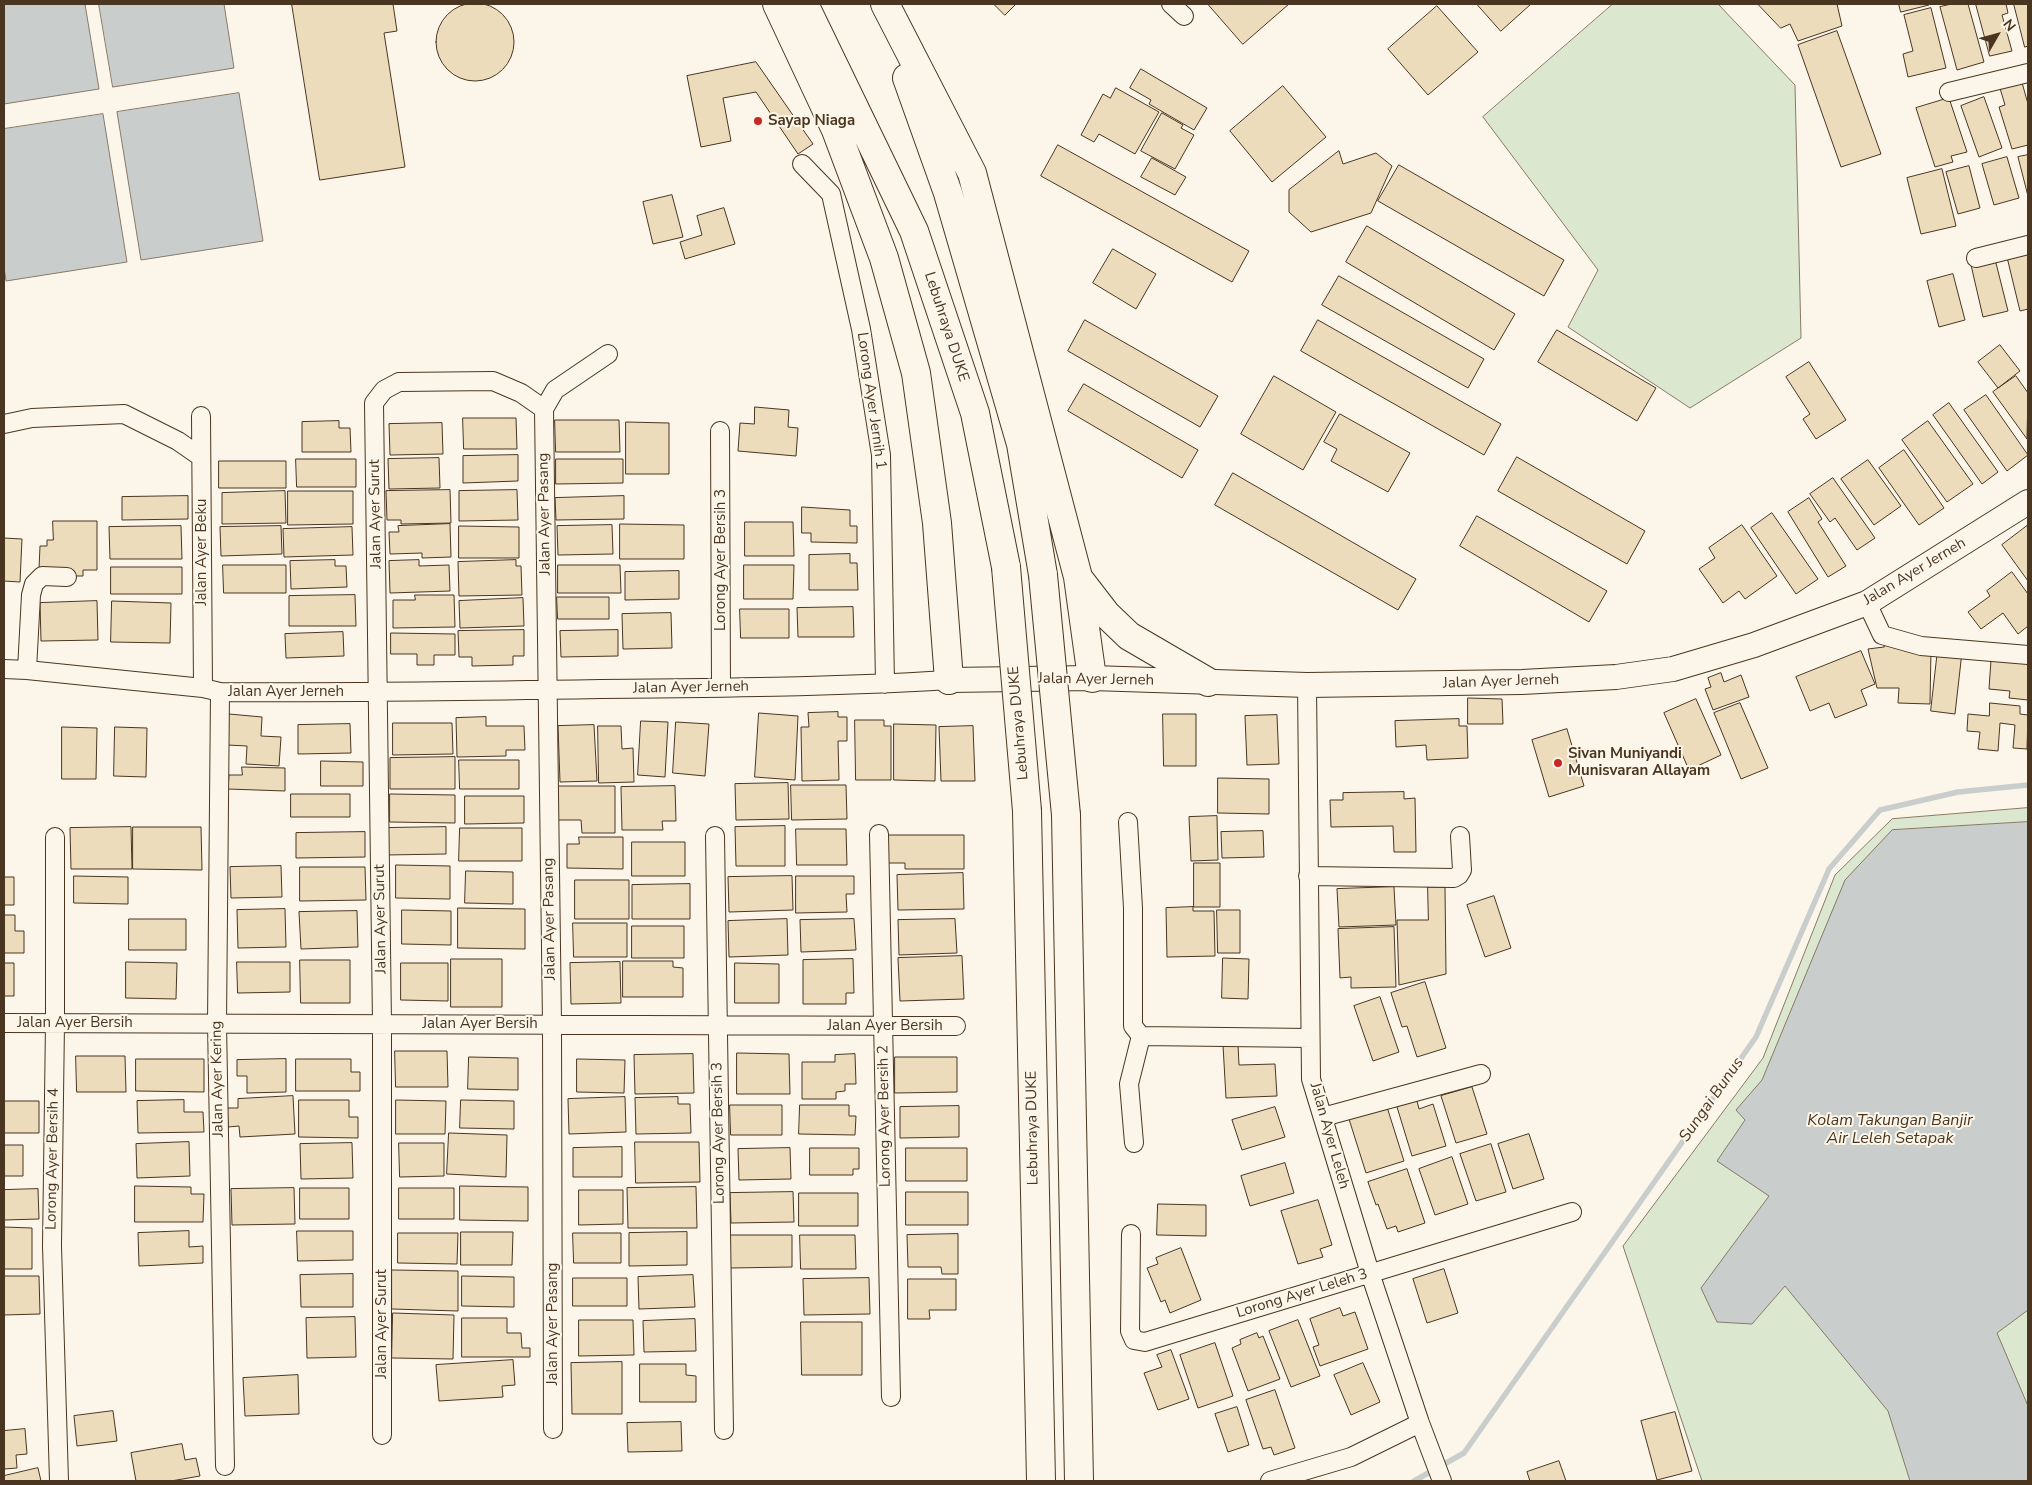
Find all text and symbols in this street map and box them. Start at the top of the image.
north arrow [1972,10,2022,60]
text: N [1998,15,2020,35]
place label: Sayap Niaga [768,112,855,130]
marker: Sayap Niaga [752,115,764,127]
street label: Lebuhraya DUKE [920,270,972,384]
street label: Lorong Ayer Jernih 1 [852,331,890,471]
street label: Jalan Ayer Pasang [535,453,555,575]
street label: Jalan Ayer Surut [366,459,386,569]
street label: Lorong Ayer Bersih 3 [712,489,730,631]
street label: Jalan Ayer Beku [193,499,211,605]
street label: Jalan Ayer Jerneh [1861,534,1969,610]
street label: Lebuhraya DUKE [1005,665,1033,781]
street label: Jalan Ayer Jerneh [1038,670,1154,690]
street label: Jalan Ayer Jerneh [1443,671,1559,693]
street label: Jalan Ayer Jerneh [633,678,749,698]
street label: Jalan Ayer Jerneh [228,683,344,701]
place label: Sivan Muniyandi Munisvaran Allayam [1568,745,1710,780]
marker: Sivan Muniyandi Munisvaran Allayam [1552,757,1564,769]
street label: Jalan Ayer Pasang [540,858,560,980]
street label: Jalan Ayer Surut [371,864,391,974]
street label: Jalan Ayer Bersih [17,1014,133,1032]
street label: Jalan Ayer Bersih [422,1015,538,1033]
street label: Jalan Ayer Bersih [827,1017,943,1035]
street label: Jalan Ayer Kering [208,1021,228,1137]
street label: Lorong Ayer Bersih 2 [875,1045,895,1187]
water label: Sungai Bunus [1676,1054,1748,1146]
street label: Lorong Ayer Bersih 3 [709,1062,729,1204]
street label: Lebuhraya DUKE [1023,1071,1043,1185]
street label: Jalan Ayer Leleh [1305,1081,1353,1191]
street label: Lorong Ayer Bersih 4 [43,1088,63,1230]
water label: Kolam Takungan Banjir Air Leleh Setapak [1807,1111,1973,1149]
street label: Jalan Ayer Pasang [544,1263,562,1385]
street label: Lorong Ayer Leleh 3 [1234,1265,1370,1323]
street label: Jalan Ayer Surut [373,1269,391,1379]

